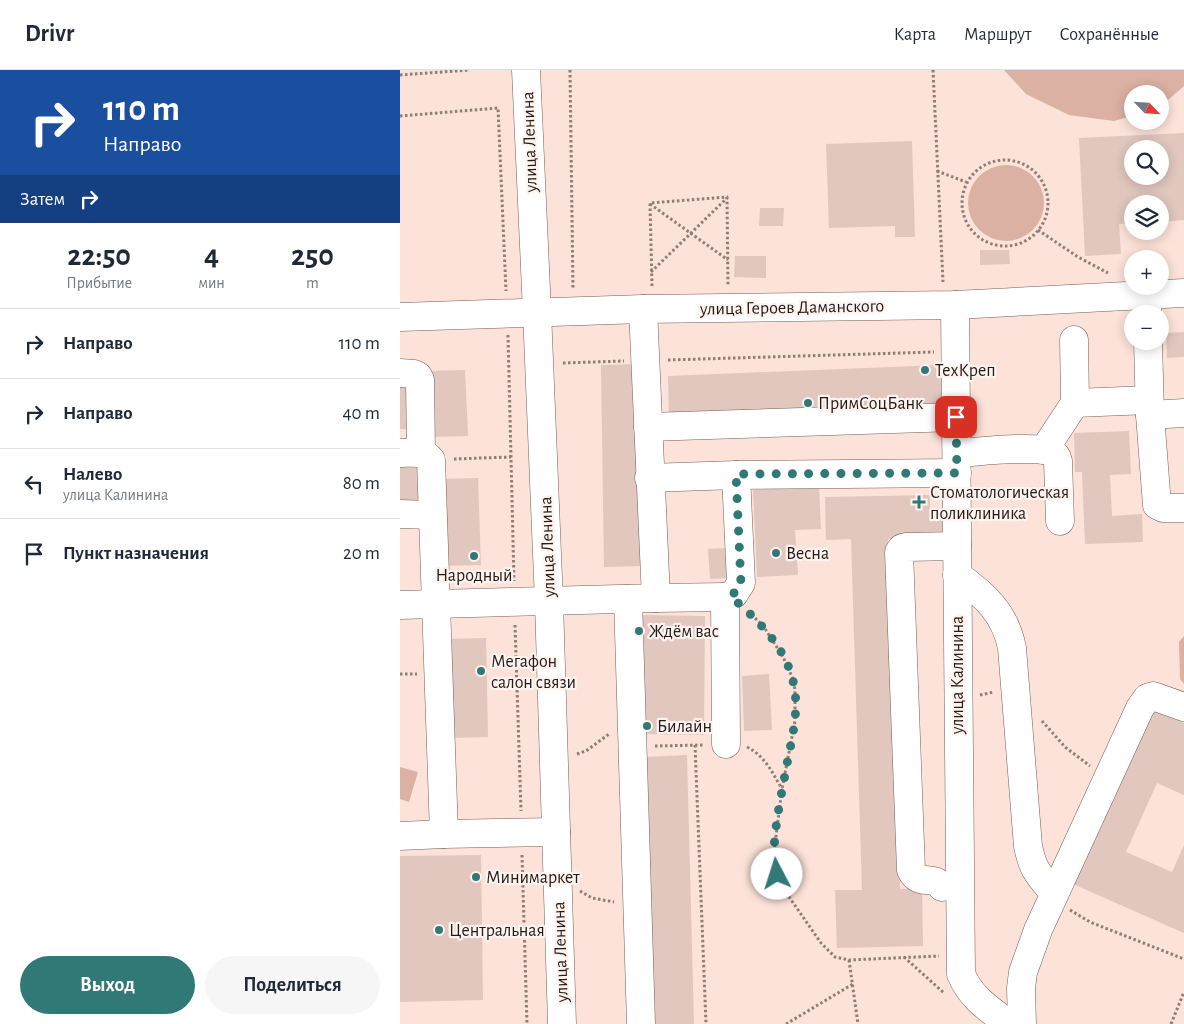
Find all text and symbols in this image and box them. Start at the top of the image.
text: Drivr [25,22,74,46]
text: Карта [894,26,936,44]
text: Маршрут [964,26,1032,44]
text: Сохранённые [1060,26,1159,44]
north arrow [1124,85,1169,130]
map controls [1124,85,1169,350]
icon: right [20,90,85,155]
street label: улица Ленина [519,91,541,194]
text: 110 m [103,92,180,127]
text: Направо [103,133,181,155]
button: search [1124,140,1169,185]
icon: right [75,185,103,213]
text: Затем [20,190,65,209]
button: layers [1124,195,1169,240]
text: 22:50 [67,241,131,271]
text: 4 [204,241,219,271]
text: 250 [291,241,334,271]
button: + [1124,250,1169,295]
text: Прибытие [66,275,132,291]
text: мин [198,275,225,291]
text: m [306,275,319,291]
street label: улица Героев Даманского [699,297,884,319]
button: − [1124,305,1169,350]
icon: right [20,330,48,358]
text: Направо [63,334,133,353]
text: 110 m [339,334,380,353]
place label: ТехКреп [935,362,996,380]
marker: ТехКреп [919,364,931,376]
place label: ПримСоцБанк [818,395,924,413]
pin [935,396,977,438]
marker: ПримСоцБанк [802,397,814,409]
icon: right [20,400,48,428]
icon: arrive [942,403,970,431]
text: Направо [63,404,133,423]
text: 40 m [342,404,380,423]
text: Налево [63,465,122,484]
icon: left [20,470,48,498]
text: 80 m [343,474,380,493]
place label: Стоматологическая поликлиника [930,484,1069,523]
text: улица Калинина [63,487,168,503]
marker: Стоматологическая поликлиника [912,495,926,509]
street label: улица Ленина [537,496,559,599]
icon: arrive [20,540,48,568]
text: Пункт назначения [63,544,209,563]
text: 20 m [343,544,380,563]
place label: Весна [786,545,829,563]
marker: Весна [770,547,782,559]
marker: Народный [468,550,480,562]
place label: Народный [435,567,513,585]
street label: улица Калинина [949,616,967,735]
place label: Ждём вас [649,623,719,641]
marker: Ждём вас [633,625,645,637]
place label: Мегафон салон связи [491,653,576,692]
marker: Мегафон салон связи [475,665,487,677]
place label: Билайн [657,718,712,736]
marker: Билайн [641,720,653,732]
position arrow [750,847,802,899]
place label: Минимаркет [486,869,580,887]
marker: Минимаркет [470,871,482,883]
street label: улица Ленина [550,901,572,1004]
place label: Центральная [449,922,545,940]
marker: Центральная [433,924,445,936]
button: Выход [20,956,195,1014]
button: Поделиться [205,956,380,1014]

